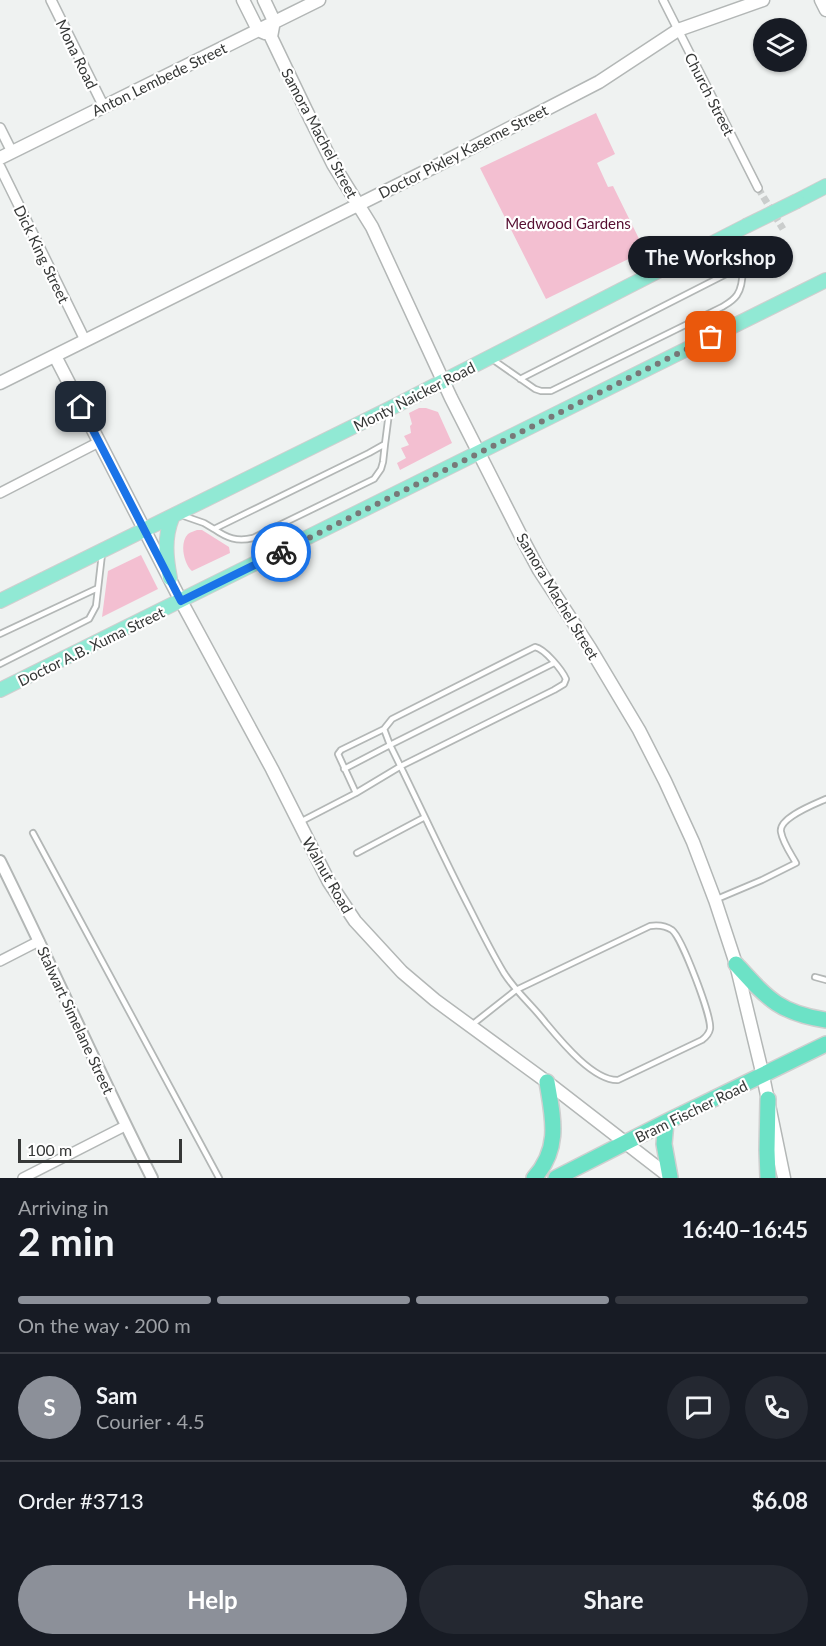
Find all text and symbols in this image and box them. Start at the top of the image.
street label: Mona Road [52,16,102,92]
map controls [753,18,807,72]
button: layers [753,18,807,72]
street label: Anton Lembede Street [89,38,230,119]
street label: Church Street [681,49,739,139]
street label: Samora Machel Street [278,65,362,202]
street label: Doctor Pixley Kaseme Street [375,100,551,202]
street label: Dick King Street [11,202,74,306]
park label: Medwood Gardens [505,214,631,232]
callout: The Workshop [628,235,794,277]
text: The Workshop [645,245,776,269]
pin [685,311,736,362]
icon: bag [694,320,727,353]
street label: Monty Naicker Road [350,358,478,434]
pin [55,381,106,432]
icon: home [64,390,97,423]
courier [251,522,311,582]
street label: Samora Machel Street [513,529,603,663]
icon: bike [265,536,298,569]
street label: Doctor A.B. Xuma Street [15,602,168,689]
street label: Walnut Road [299,834,357,916]
street label: Stalwart Simelane Street [34,943,118,1097]
street label: Bram Fischer Road [632,1076,750,1146]
scale bar [18,1136,182,1164]
text: 100 m [27,1140,72,1159]
text: Arriving in [18,1195,109,1219]
text: 16:40–16:45 [682,1216,808,1243]
text: 2 min [18,1218,115,1264]
text: On the way · 200 m [18,1313,191,1337]
button: chat [667,1376,730,1439]
button: phone [745,1376,808,1439]
text: Sam [96,1382,138,1409]
text: S [43,1394,56,1421]
text: Courier · 4.5 [96,1409,205,1433]
text: Order #3713 [18,1487,144,1514]
text: $6.08 [752,1487,808,1514]
button: Help [18,1565,407,1634]
button: Share [419,1565,808,1634]

